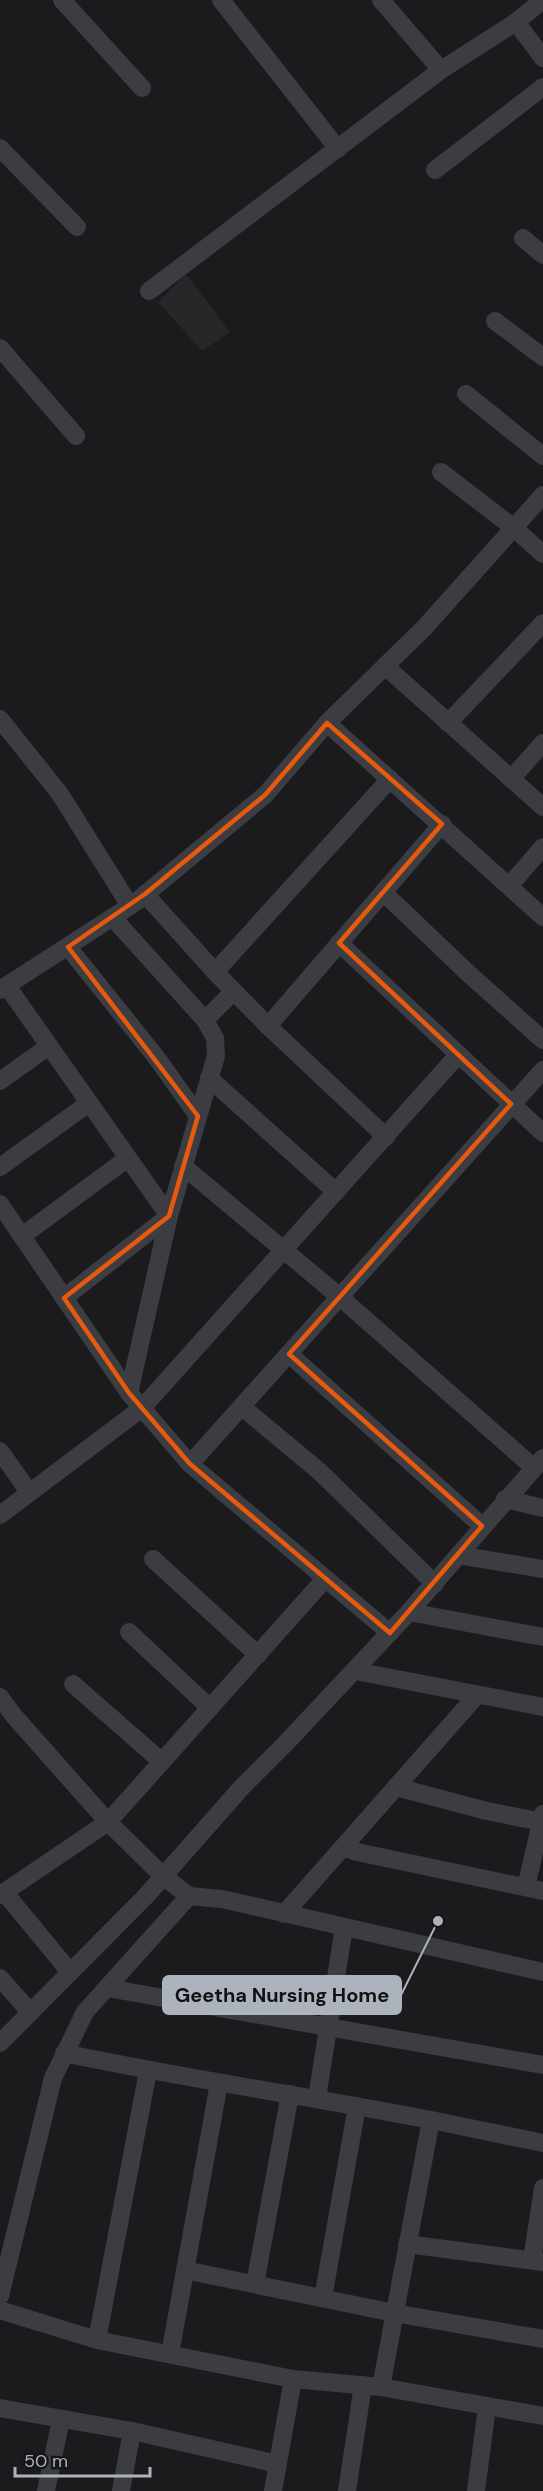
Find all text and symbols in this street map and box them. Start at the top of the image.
callout: Geetha Nursing Home [163,1976,401,2014]
text: Geetha Nursing Home [175,1982,389,2008]
scale bar [15,2440,150,2478]
text: 50 m [24,2449,68,2473]

